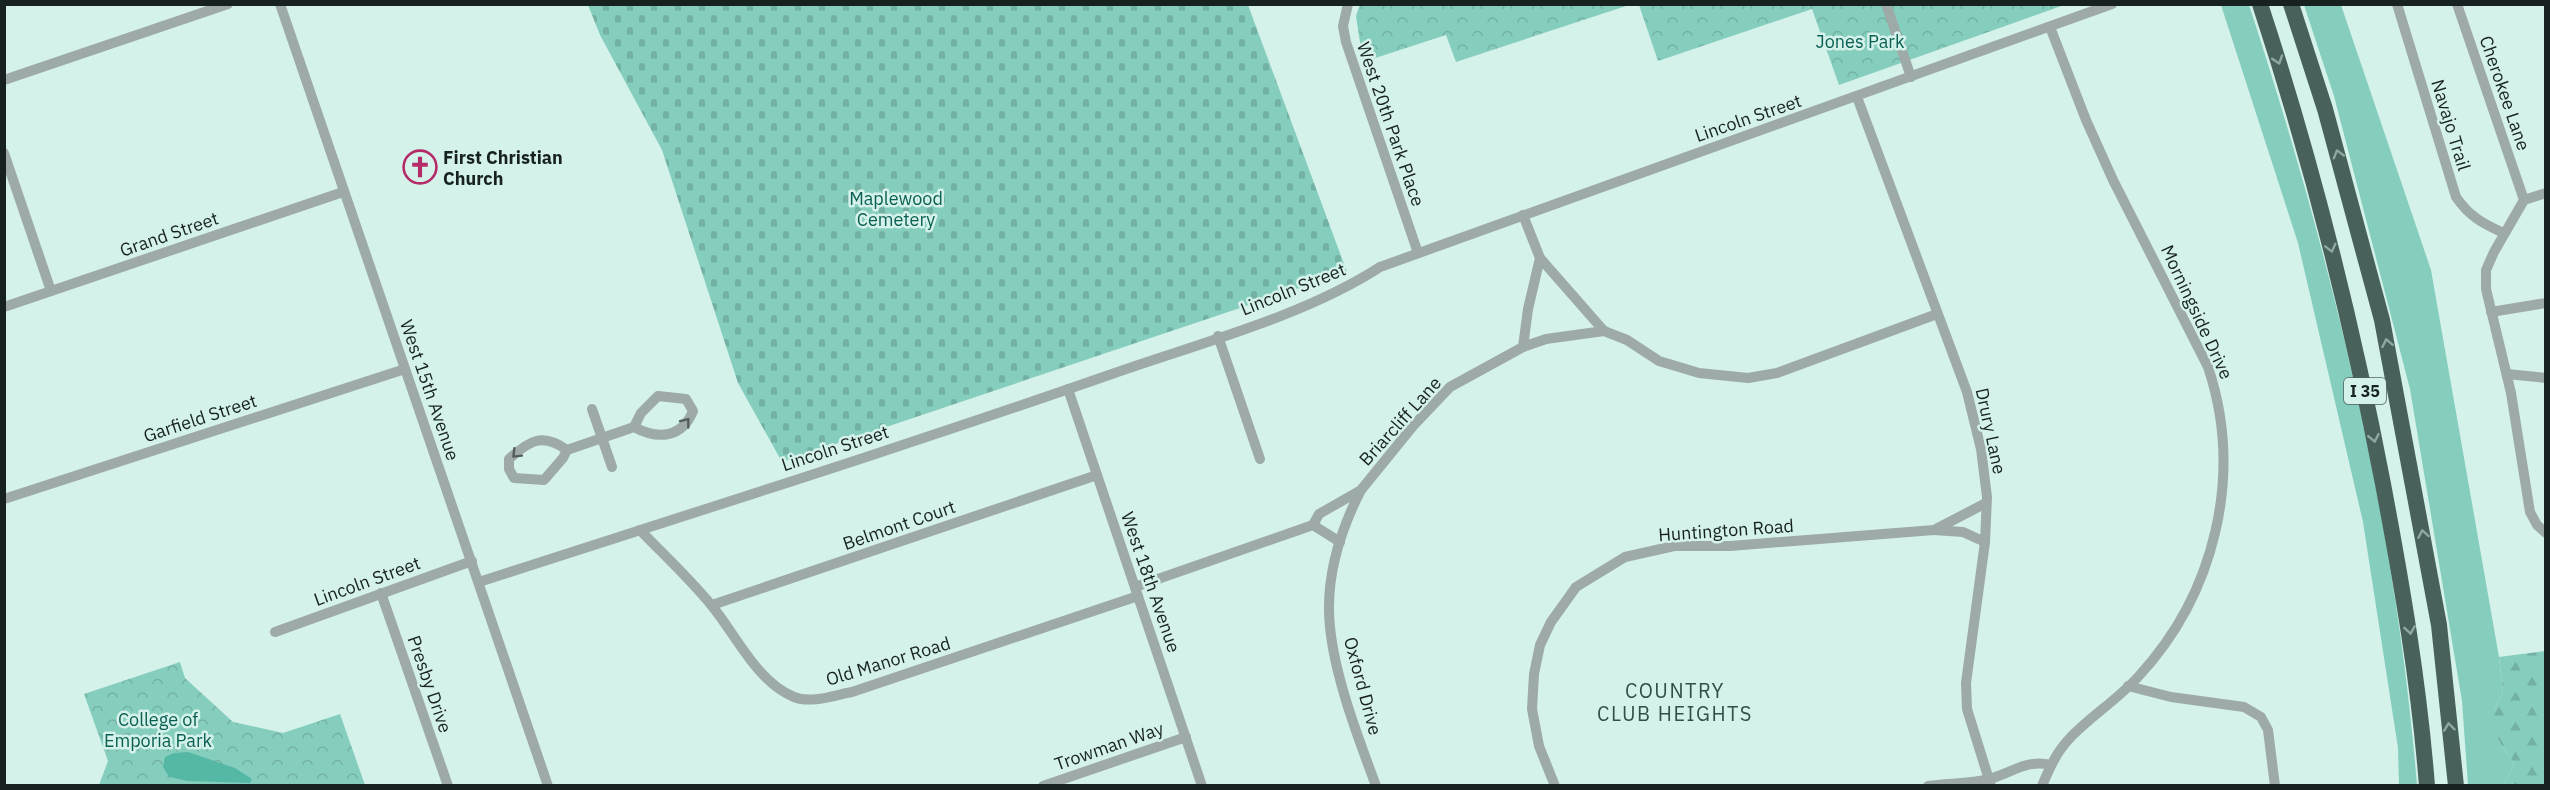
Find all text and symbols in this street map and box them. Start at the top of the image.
park label: Jones Park [1816,30,1905,53]
street label: Cherokee Lane [2475,33,2535,153]
street label: West 20th Park Place [1352,39,1430,209]
one-way arrow [2271,54,2283,65]
street label: Navajo Trail [2426,77,2476,174]
street label: Lincoln Street [1692,89,1804,147]
place label: First Christian Church [443,146,563,190]
church icon: First Christian Church [402,149,438,185]
one-way arrow [2333,149,2345,160]
park label: Maplewood Cemetery [849,187,943,231]
street label: Grand Street [117,206,221,262]
street label: Morningside Drive [2156,241,2238,383]
one-way arrow [2323,243,2336,253]
street label: Lincoln Street [1237,257,1349,321]
street label: West 15th Avenue [395,317,465,464]
one-way arrow [2381,338,2393,347]
street label: Briarcliff Lane [1354,372,1446,470]
road number: I 35 [2344,378,2386,404]
street label: Drury Lane [1971,386,2011,476]
street label: Garfield Street [140,389,260,447]
one-way arrow [679,418,690,429]
street label: Lincoln Street [778,420,892,476]
one-way arrow [2367,433,2380,443]
one-way arrow [512,447,523,457]
street label: Belmont Court [840,495,958,555]
street label: West 18th Avenue [1116,509,1186,656]
street label: Huntington Road [1657,514,1795,546]
one-way arrow [2417,530,2430,540]
street label: Lincoln Street [311,551,423,611]
one-way arrow [2404,625,2416,634]
street label: Old Manor Road [823,631,953,691]
street label: Presby Drive [403,632,457,736]
street label: Oxford Drive [1339,634,1387,738]
district label: COUNTRY CLUB HEIGHTS [1597,677,1753,727]
park label: College of Emporia Park [104,708,213,752]
street label: Trowman Way [1051,717,1167,775]
one-way arrow [2443,723,2456,732]

